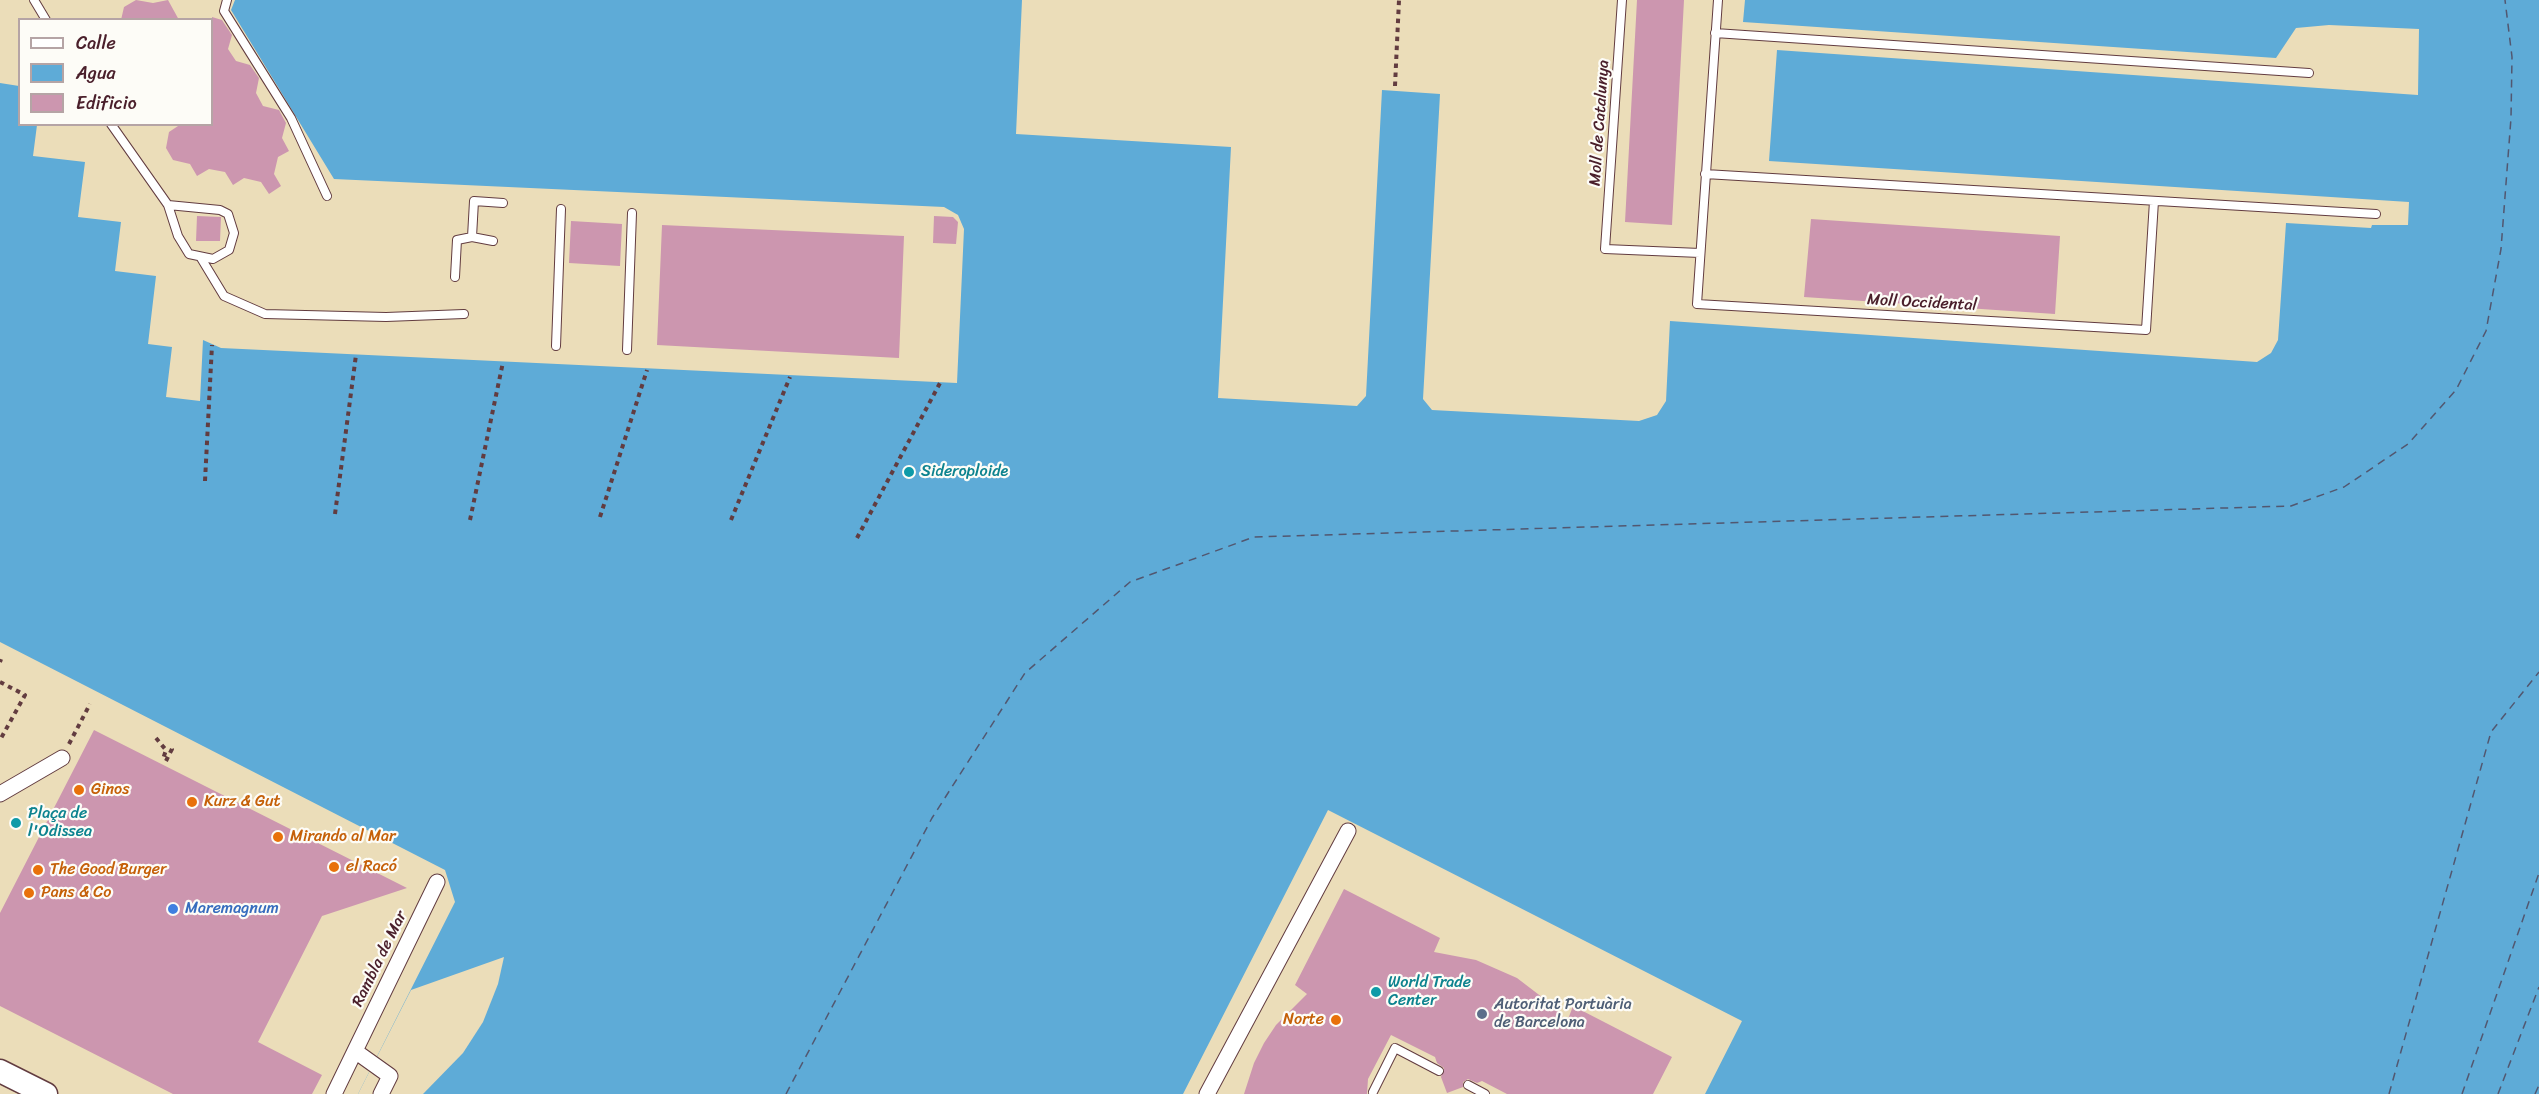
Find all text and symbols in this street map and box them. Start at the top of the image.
legend [18,18,213,126]
text: Calle [76,27,116,59]
text: Agua [76,57,116,89]
street label: Moll de Catalunya [1586,59,1614,187]
text: Edificio [76,87,137,119]
street label: Moll Occidental [1867,291,1977,315]
place label: Sideroploide [921,462,1008,482]
marker: Sideroploide [902,465,916,479]
place label: Ginos [91,780,129,800]
marker: Ginos [72,783,86,797]
place label: Kurz & Gut [204,792,280,812]
marker: Kurz & Gut [185,795,199,809]
place label: Plaça de l'Odissea [28,804,92,842]
marker: Plaça de l'Odissea [9,816,23,830]
place label: Mirando al Mar [290,827,396,847]
marker: Mirando al Mar [271,830,285,844]
place label: el Racó [346,857,397,877]
place label: The Good Burger [50,860,167,880]
marker: el Racó [327,860,341,874]
marker: The Good Burger [31,863,45,877]
place label: Pans & Co [41,883,111,903]
marker: Pans & Co [22,886,36,900]
place label: Maremagnum [185,899,279,919]
marker: Maremagnum [166,902,180,916]
street label: Rambla de Mar [349,908,411,1010]
place label: World Trade Center [1388,973,1471,1011]
marker: World Trade Center [1369,985,1383,999]
place label: Autoritat Portuària de Barcelona [1494,995,1632,1033]
marker: Autoritat Portuària de Barcelona [1475,1007,1489,1021]
place label: Norte [1283,1010,1324,1030]
marker: Norte [1329,1013,1343,1027]

